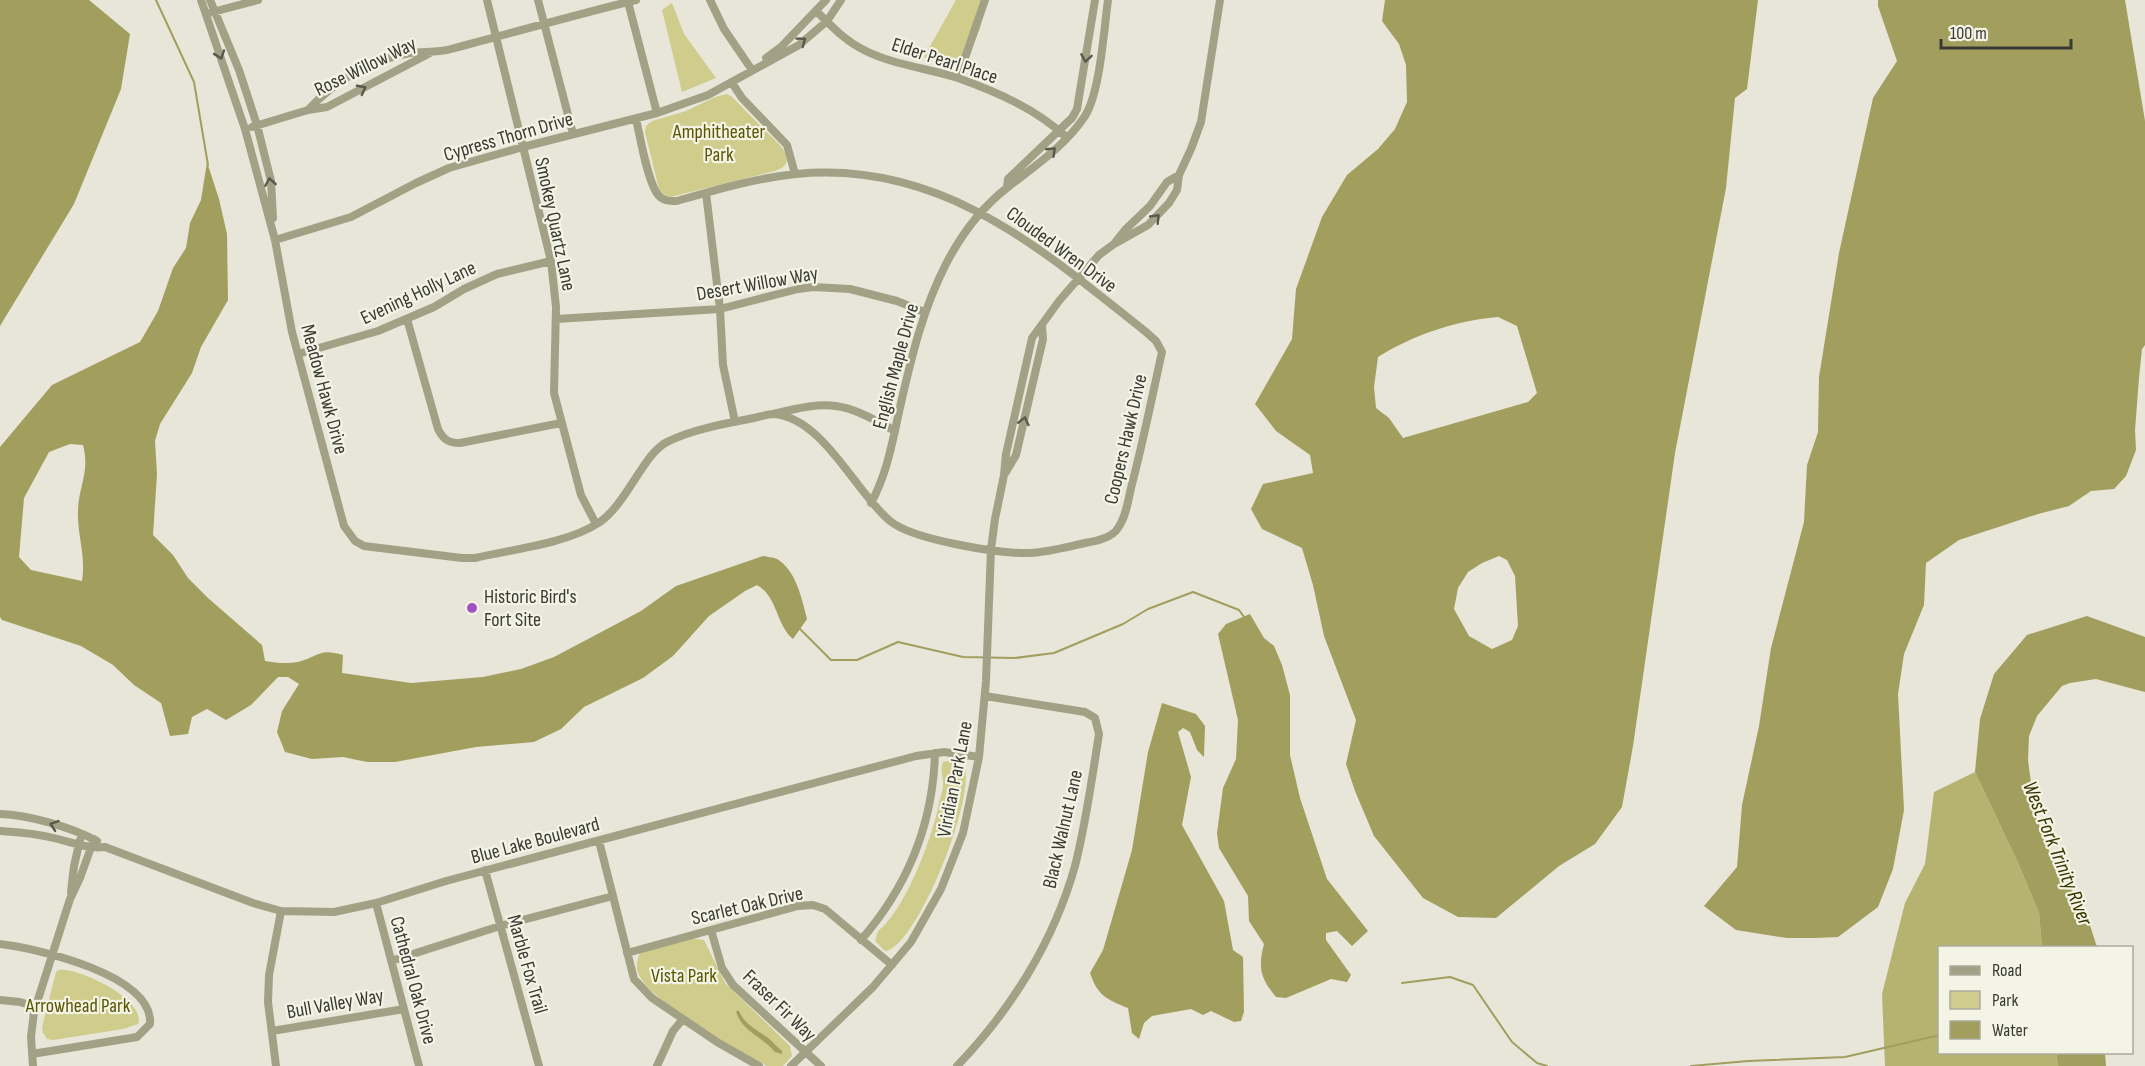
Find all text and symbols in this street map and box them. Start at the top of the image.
scale bar [1941,12,2072,50]
text: 100 m [1950,23,1987,44]
street label: Rose Willow Way [311,32,420,102]
street label: Elder Pearl Place [889,33,1001,89]
one-way arrow [795,38,806,49]
one-way arrow [213,49,226,60]
one-way arrow [1081,53,1093,62]
one-way arrow [355,85,366,96]
street label: Cypress Thorn Drive [441,107,576,167]
park label: Amphitheater Park [672,120,765,167]
one-way arrow [1046,147,1056,158]
street label: Smokey Quartz Lane [529,155,581,293]
one-way arrow [264,177,277,187]
street label: Clouded Wren Drive [1001,202,1121,298]
one-way arrow [1148,214,1159,225]
street label: Evening Holly Lane [357,256,480,330]
street label: Desert Willow Way [695,261,820,306]
street label: English Maple Drive [868,301,924,432]
street label: Meadow Hawk Drive [295,322,353,457]
street label: Coopers Hawk Drive [1099,372,1153,507]
one-way arrow [1017,416,1030,426]
place label: Historic Bird's Fort Site [484,585,577,632]
marker: Historic Bird's Fort Site [465,601,479,615]
street label: Viridian Park Lane [932,719,978,839]
street label: Black Walnut Lane [1038,768,1088,891]
water label: West Fork Trinity River [2017,778,2098,930]
street label: Blue Lake Boulevard [468,812,602,870]
one-way arrow [49,820,60,833]
street label: Scarlet Oak Drive [689,881,805,930]
street label: Marble Fox Trail [501,912,553,1017]
street label: Cathedral Oak Drive [384,914,442,1047]
legend [1938,946,2133,1054]
text: Road [1992,960,2022,981]
park label: Vista Park [651,964,717,988]
street label: Fraser Fir Way [737,965,821,1047]
street label: Bull Valley Way [285,984,386,1024]
text: Park [1992,990,2018,1011]
park label: Arrowhead Park [25,994,131,1018]
text: Water [1992,1020,2028,1041]

